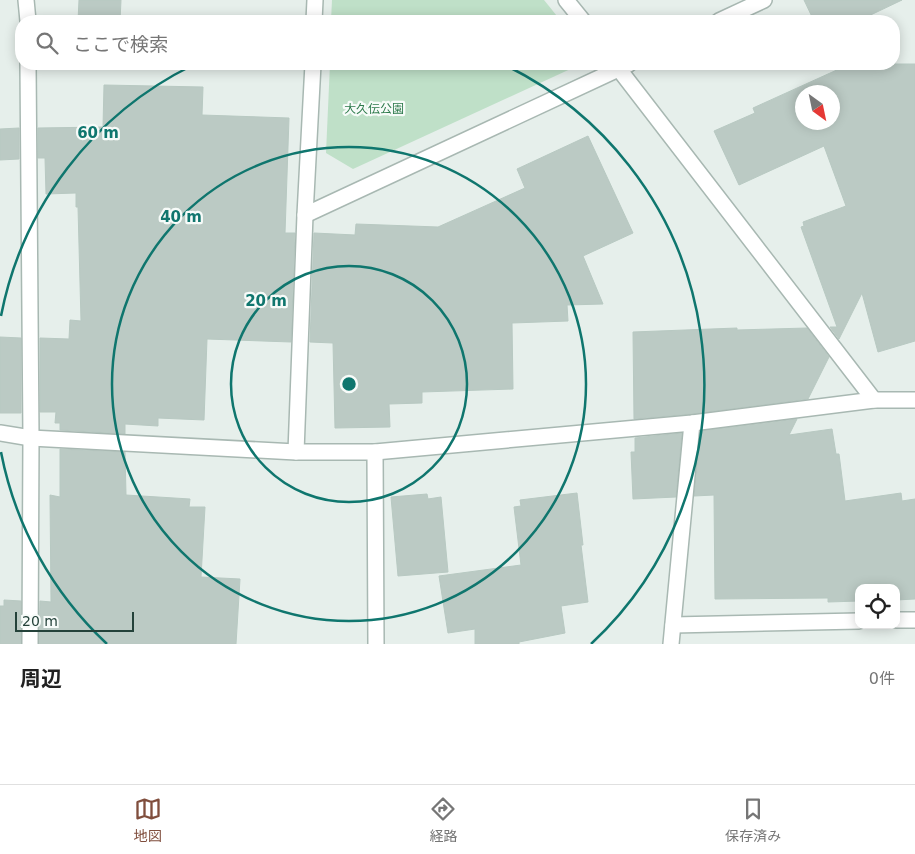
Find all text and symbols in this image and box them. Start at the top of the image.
search box [15,15,900,70]
icon: search [33,29,61,57]
text: ここで検索 [73,33,168,55]
north arrow [795,85,840,130]
park label: 大久伝公園 [344,102,404,116]
text: 60 m [77,124,119,142]
text: 40 m [160,208,202,226]
text: 20 m [245,292,287,310]
centre of rings [340,375,358,393]
map controls [855,584,900,629]
button: locate [855,584,900,629]
scale bar [15,609,134,632]
text: 20 m [22,613,58,629]
text: 周辺 [20,667,62,691]
text: 0件 [869,669,895,688]
tab: 地図 [134,795,162,845]
tab: 経路 [429,795,457,845]
tab: 保存済み [725,795,781,845]

